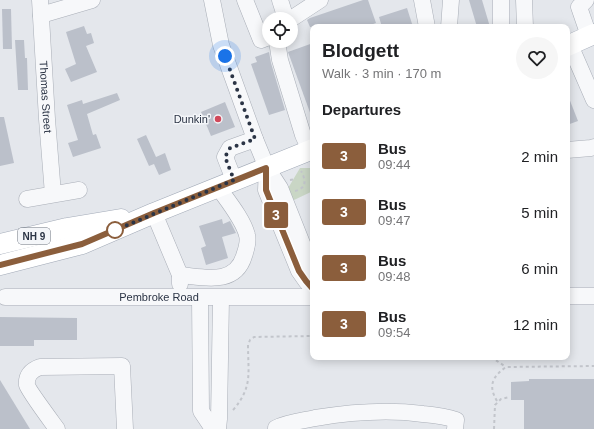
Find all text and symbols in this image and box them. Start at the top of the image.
map controls [262,12,298,48]
button: locate [262,12,298,48]
button: heart [516,37,558,79]
text: Blodgett [322,40,399,61]
your location [215,46,235,66]
street label: Thomas Street [38,60,54,133]
text: Walk · 3 min · 170 m [322,66,441,81]
text: Departures [322,101,401,118]
place label: Dunkin' [174,113,210,125]
marker: Dunkin' [213,114,223,124]
text: Bus [378,140,406,157]
text: 3 [340,148,348,164]
text: 2 min [521,148,558,165]
text: 09:44 [378,157,411,172]
text: Bus [378,196,406,213]
line badge: 3 [263,202,289,228]
text: 3 [340,204,348,220]
text: 5 min [521,204,558,221]
text: 3 [272,207,280,223]
text: 09:47 [378,213,411,228]
unlabelled marker [106,221,124,239]
road number: NH 9 [18,228,50,244]
text: Bus [378,252,406,269]
text: 3 [340,260,348,276]
text: 6 min [521,260,558,277]
text: 09:48 [378,269,411,284]
street label: Pembroke Road [119,291,199,303]
text: Bus [378,308,406,325]
text: 3 [340,316,348,332]
text: 12 min [513,316,558,333]
text: 09:54 [378,325,411,340]

